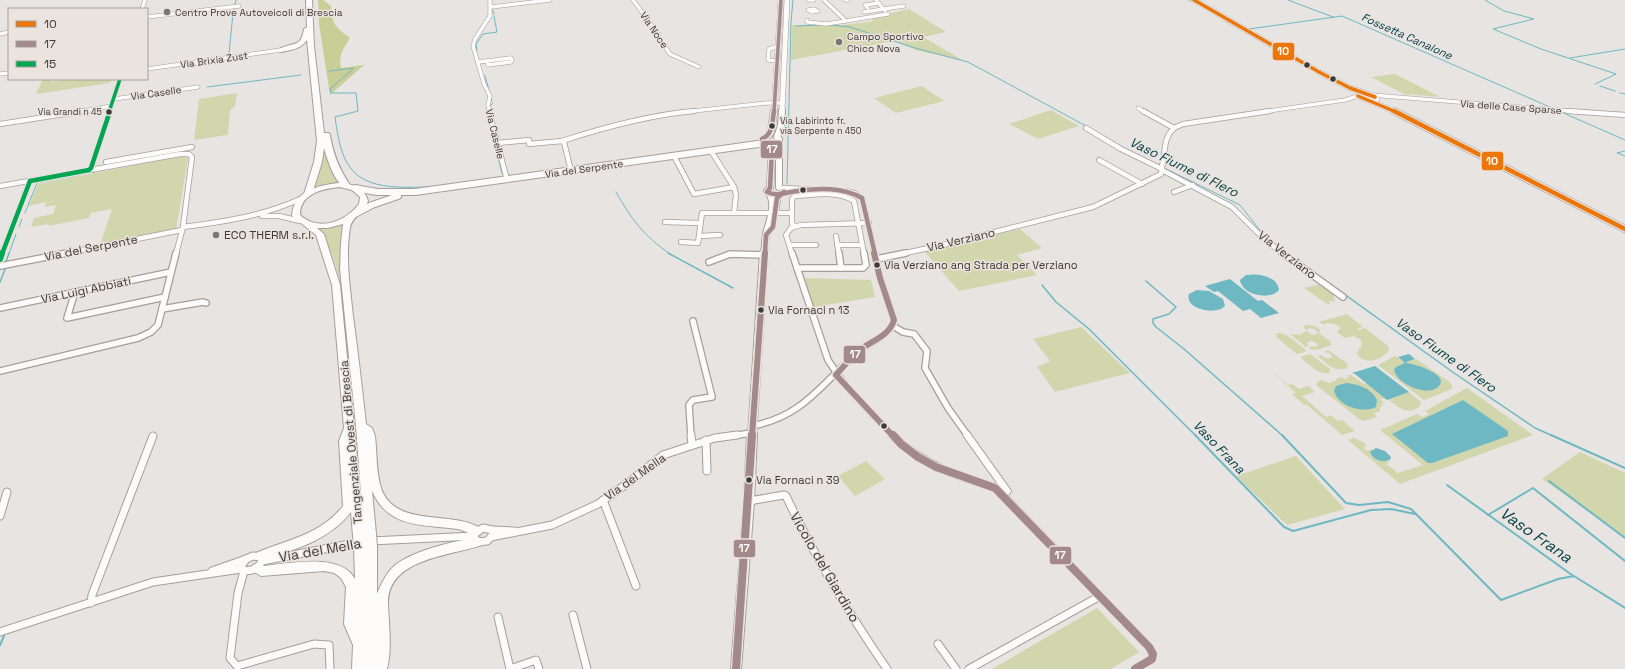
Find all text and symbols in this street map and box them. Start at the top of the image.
place label: Centro Prove Autoveicoli di Brescia [175,6,343,19]
marker: Centro Prove Autoveicoli di Brescia [162,7,172,17]
legend [8,8,148,80]
street label: Via Noce [637,9,671,51]
water label: Fossetta Canalone [1360,10,1455,62]
text: 10 [44,16,57,32]
place label: Campo Sportivo Chico Nova [847,30,924,55]
text: 17 [44,36,56,52]
marker: Campo Sportivo Chico Nova [834,37,844,47]
line badge: 10 [1272,42,1295,61]
text: 10 [1277,44,1289,58]
street label: Via Brixia Zust [179,49,249,71]
text: 15 [44,56,56,72]
unlabelled marker [1302,60,1312,70]
unlabelled marker [1328,74,1338,84]
street label: Via Caselle [130,83,182,103]
street label: Via delle Case Sparse [1460,97,1562,117]
place label: Via Grandi n 45 [38,106,102,118]
marker: Via Grandi n 45 [104,107,114,117]
street label: Via Caselle [483,108,508,160]
place label: Via Labirinto fr. via Serpente n 450 [780,115,862,137]
marker: Via Labirinto fr. via Serpente n 450 [767,121,777,131]
water label: Vaso Fiume di Flero [1127,133,1242,201]
line badge: 17 [760,140,783,159]
text: 17 [766,142,778,156]
line badge: 10 [1481,151,1504,171]
text: 10 [1486,154,1498,168]
street label: Via del Serpente [544,157,624,181]
unlabelled marker [798,185,808,195]
street label: Via Verziano [925,224,997,256]
place label: ECO THERM s.r.l. [224,227,314,243]
street label: Via Verziano [1255,227,1319,283]
marker: ECO THERM s.r.l. [211,230,221,240]
street label: Via del Serpente [43,231,139,265]
place label: Via Verziano ang Strada per Verziano [884,258,1078,272]
marker: Via Verziano ang Strada per Verziano [872,260,882,270]
street label: Via Luigi Abbiati [40,273,133,307]
place label: Via Fornaci n 13 [768,303,850,317]
marker: Via Fornaci n 13 [756,305,766,315]
water label: Vaso Fiume di Flero [1392,314,1500,397]
line badge: 17 [843,345,866,364]
text: 17 [849,347,861,361]
street label: Tangenziale Ovest di Brescia [336,359,366,525]
water label: Vaso Frana [1189,417,1249,478]
unlabelled marker [879,421,889,431]
street label: Via del Mella [601,450,669,504]
place label: Via Fornaci n 39 [756,473,840,487]
marker: Via Fornaci n 39 [744,475,754,485]
water label: Vaso Frana [1496,502,1577,568]
street label: Vicolo del Giardino [786,509,864,625]
street label: Via del Mella [277,534,363,566]
line badge: 17 [733,539,756,558]
text: 17 [738,541,750,555]
line badge: 17 [1049,546,1072,565]
text: 17 [1054,548,1066,562]

